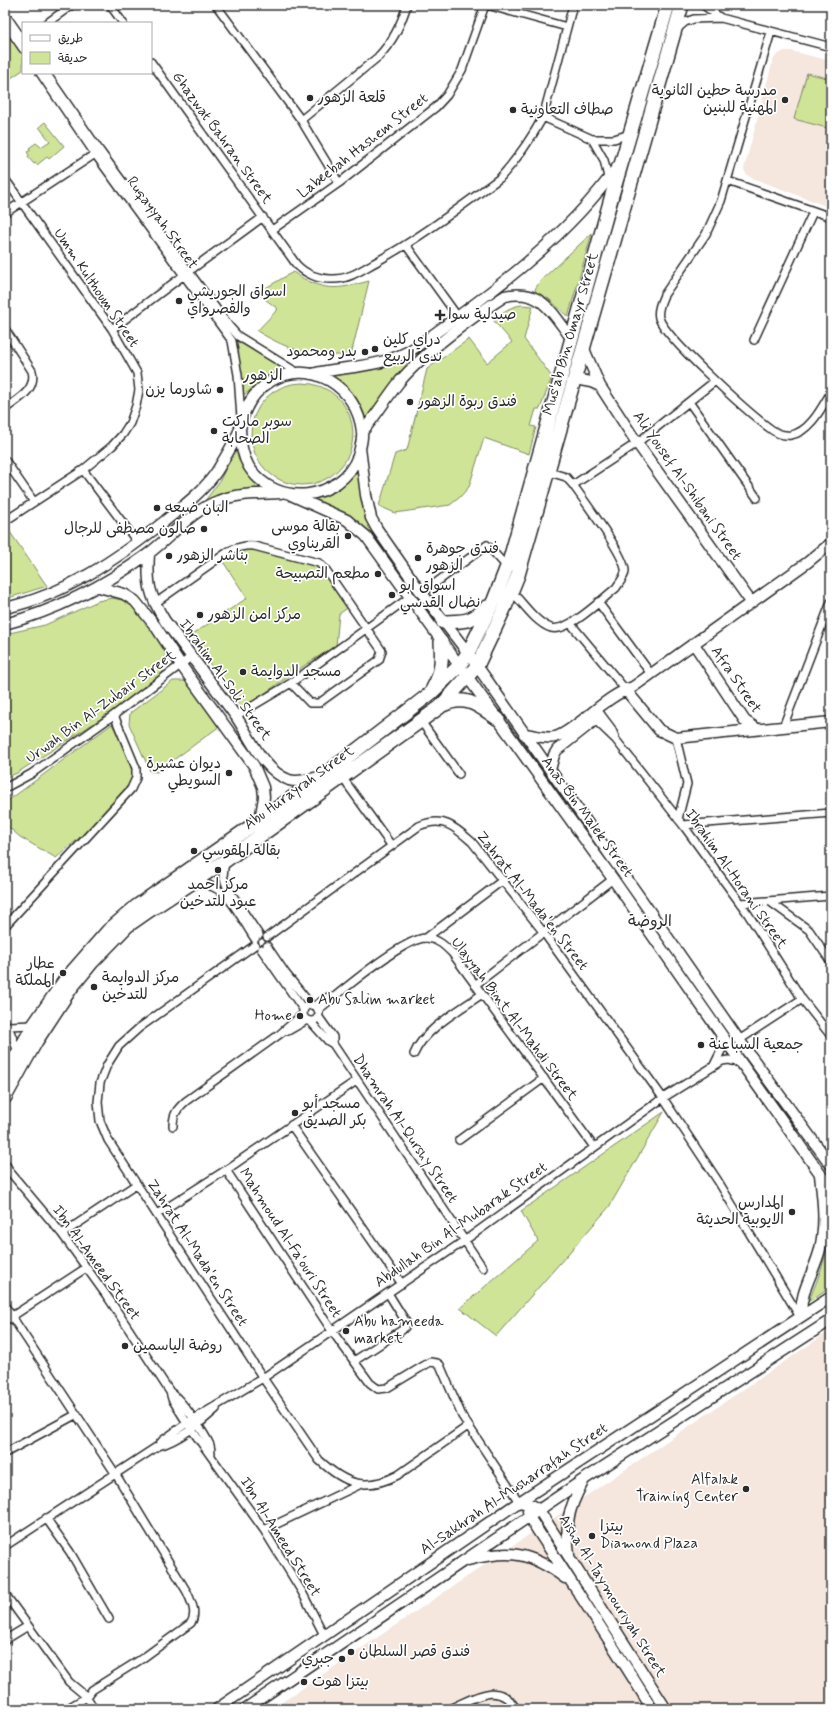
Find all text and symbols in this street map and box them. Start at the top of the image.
legend [22,22,152,74]
text: طريق [58,31,83,47]
text: حديقة [58,51,87,67]
street label: Ghazwat Bahran Street [167,68,277,208]
place label: مدرسة حطين الثانوية المهنية للبنين [652,81,777,118]
place label: قلعة الزهور [317,88,386,108]
street label: Labeebah Hashem Street [294,89,433,203]
marker: قلعة الزهور [305,93,315,103]
marker: مدرسة حطين الثانوية المهنية للبنين [780,95,790,105]
place label: صطاف التعاونية [521,100,614,120]
marker: صطاف التعاونية [508,105,518,115]
street label: Ruqayyah Street [122,173,202,273]
street label: Umm Kulthoum Street [49,224,144,352]
street label: Mus'ab Bin Omayr Street [538,250,604,418]
place label: اسواق الجوريشي والقصرواي [187,282,286,319]
marker: اسواق الجوريشي والقصرواي [174,296,184,306]
place label: صيدلية سوا [448,305,516,325]
marker: صيدلية سوا [435,310,445,320]
place label: دراي كلين ندى الربيع [383,330,442,367]
place label: بدر ومحمود [286,342,357,362]
marker: دراي كلين ندى الربيع [370,344,380,354]
marker: بدر ومحمود [360,347,370,357]
district label: الزهور [242,365,283,386]
place label: شاورما يزن [145,380,212,400]
marker: شاورما يزن [215,385,225,395]
place label: فندق ربوة الزهور [417,392,517,412]
marker: فندق ربوة الزهور [405,397,415,407]
street label: Ali Yousef Al-Shibani Street [628,408,746,565]
place label: سوبر ماركت الصحابة [222,412,292,449]
marker: سوبر ماركت الصحابة [209,426,219,436]
place label: البان ضبعه [165,498,228,518]
marker: البان ضبعه [152,503,162,513]
place label: بقالة موسى القريناوي [271,517,340,554]
place label: صالون مصطفى للرجال [64,519,196,539]
marker: صالون مصطفى للرجال [199,524,209,534]
marker: بقالة موسى القريناوي [343,531,353,541]
place label: فندق جوهرة الزهور [425,539,499,576]
place label: بناشر الزهور [176,546,248,566]
marker: بناشر الزهور [164,551,174,561]
marker: فندق جوهرة الزهور [413,553,423,563]
place label: مطعم التصبيحة [276,564,370,585]
marker: مطعم التصبيحة [373,569,383,579]
place label: اسواق ابو نضال القدسي [399,576,480,615]
marker: اسواق ابو نضال القدسي [387,590,397,600]
place label: مركز امن الزهور [207,605,301,625]
marker: مركز امن الزهور [195,610,205,620]
street label: Ibrahim Al-Soli Street [174,615,276,745]
street label: Afra Street [706,642,766,718]
street label: Urwah Bin Al-Zubair Street [22,646,180,768]
place label: مسجد الدوايمة [251,662,341,682]
marker: مسجد الدوايمة [238,667,248,677]
street label: Abu Hurayrah Street [240,741,358,835]
street label: Anas Bin Malek Street [536,753,638,882]
place label: ديوان عشيرة السويطي [146,754,221,793]
marker: ديوان عشيرة السويطي [224,768,234,778]
street label: Ibrahim Al-Horani Street [680,805,792,953]
street label: Zahrat Al-Mada'en Street [471,827,593,975]
place label: بقالة المقوسي [202,841,281,863]
marker: بقالة المقوسي [189,846,199,856]
marker: مركز احمد عبود للتدخين [213,865,223,875]
place label: مركز احمد عبود للتدخين [180,875,256,912]
district label: الروضة [628,911,672,932]
street label: Ulayyah Bint Al-Mahdi Street [446,933,582,1105]
place label: عطار المملكة [16,954,55,991]
marker: عطار المملكة [58,968,68,978]
place label: مركز الدوايمة للتدخين [102,968,179,1005]
marker: مركز الدوايمة للتدخين [89,982,99,992]
place label: Abu Salim market [318,990,435,1010]
marker: Abu Salim market [305,995,315,1005]
place label: Home [255,1006,292,1026]
marker: Home [295,1011,305,1021]
place label: جمعية السباعنة [709,1035,803,1055]
marker: جمعية السباعنة [696,1040,706,1050]
street label: Dhamrah Al-Qurshy Street [348,1051,463,1208]
place label: مسجد أبو بكر الصديق [302,1094,367,1131]
marker: مسجد أبو بكر الصديق [290,1108,300,1118]
street label: Abdullah Bin Al-Mubarak Street [371,1157,552,1292]
street label: Mahmoud Al-Fa'ouri Street [234,1164,346,1322]
street label: Zahrat Al-Mada'en Street [142,1176,252,1331]
place label: المدارس الايوبية الحديثة [696,1193,784,1230]
street label: Ibn Al-Ameed Street [47,1201,145,1325]
marker: المدارس الايوبية الحديثة [787,1207,797,1217]
place label: Abu hameeda market [354,1312,445,1349]
marker: Abu hameeda market [341,1326,351,1336]
place label: روضة الياسمين [133,1336,222,1356]
marker: روضة الياسمين [120,1341,130,1351]
street label: Al-Sakhrah Al-Musharrafah Street [416,1418,612,1559]
place label: Alfalak Training Center [636,1470,738,1508]
street label: Ibn Al-Ameed Street [235,1473,325,1601]
marker: Alfalak Training Center [741,1484,751,1494]
street label: Aisha Al-Taymouriyah Street [554,1511,671,1681]
place label: بيتزا Diamond Plaza [600,1517,698,1554]
marker: بيتزا Diamond Plaza [587,1531,597,1541]
place label: فندق قصر السلطان [359,1642,470,1662]
marker: فندق قصر السلطان [346,1647,356,1657]
place label: جبري [302,1649,334,1669]
marker: جبري [337,1654,347,1664]
place label: بيتزا هوت [312,1672,369,1692]
marker: بيتزا هوت [299,1677,309,1687]

